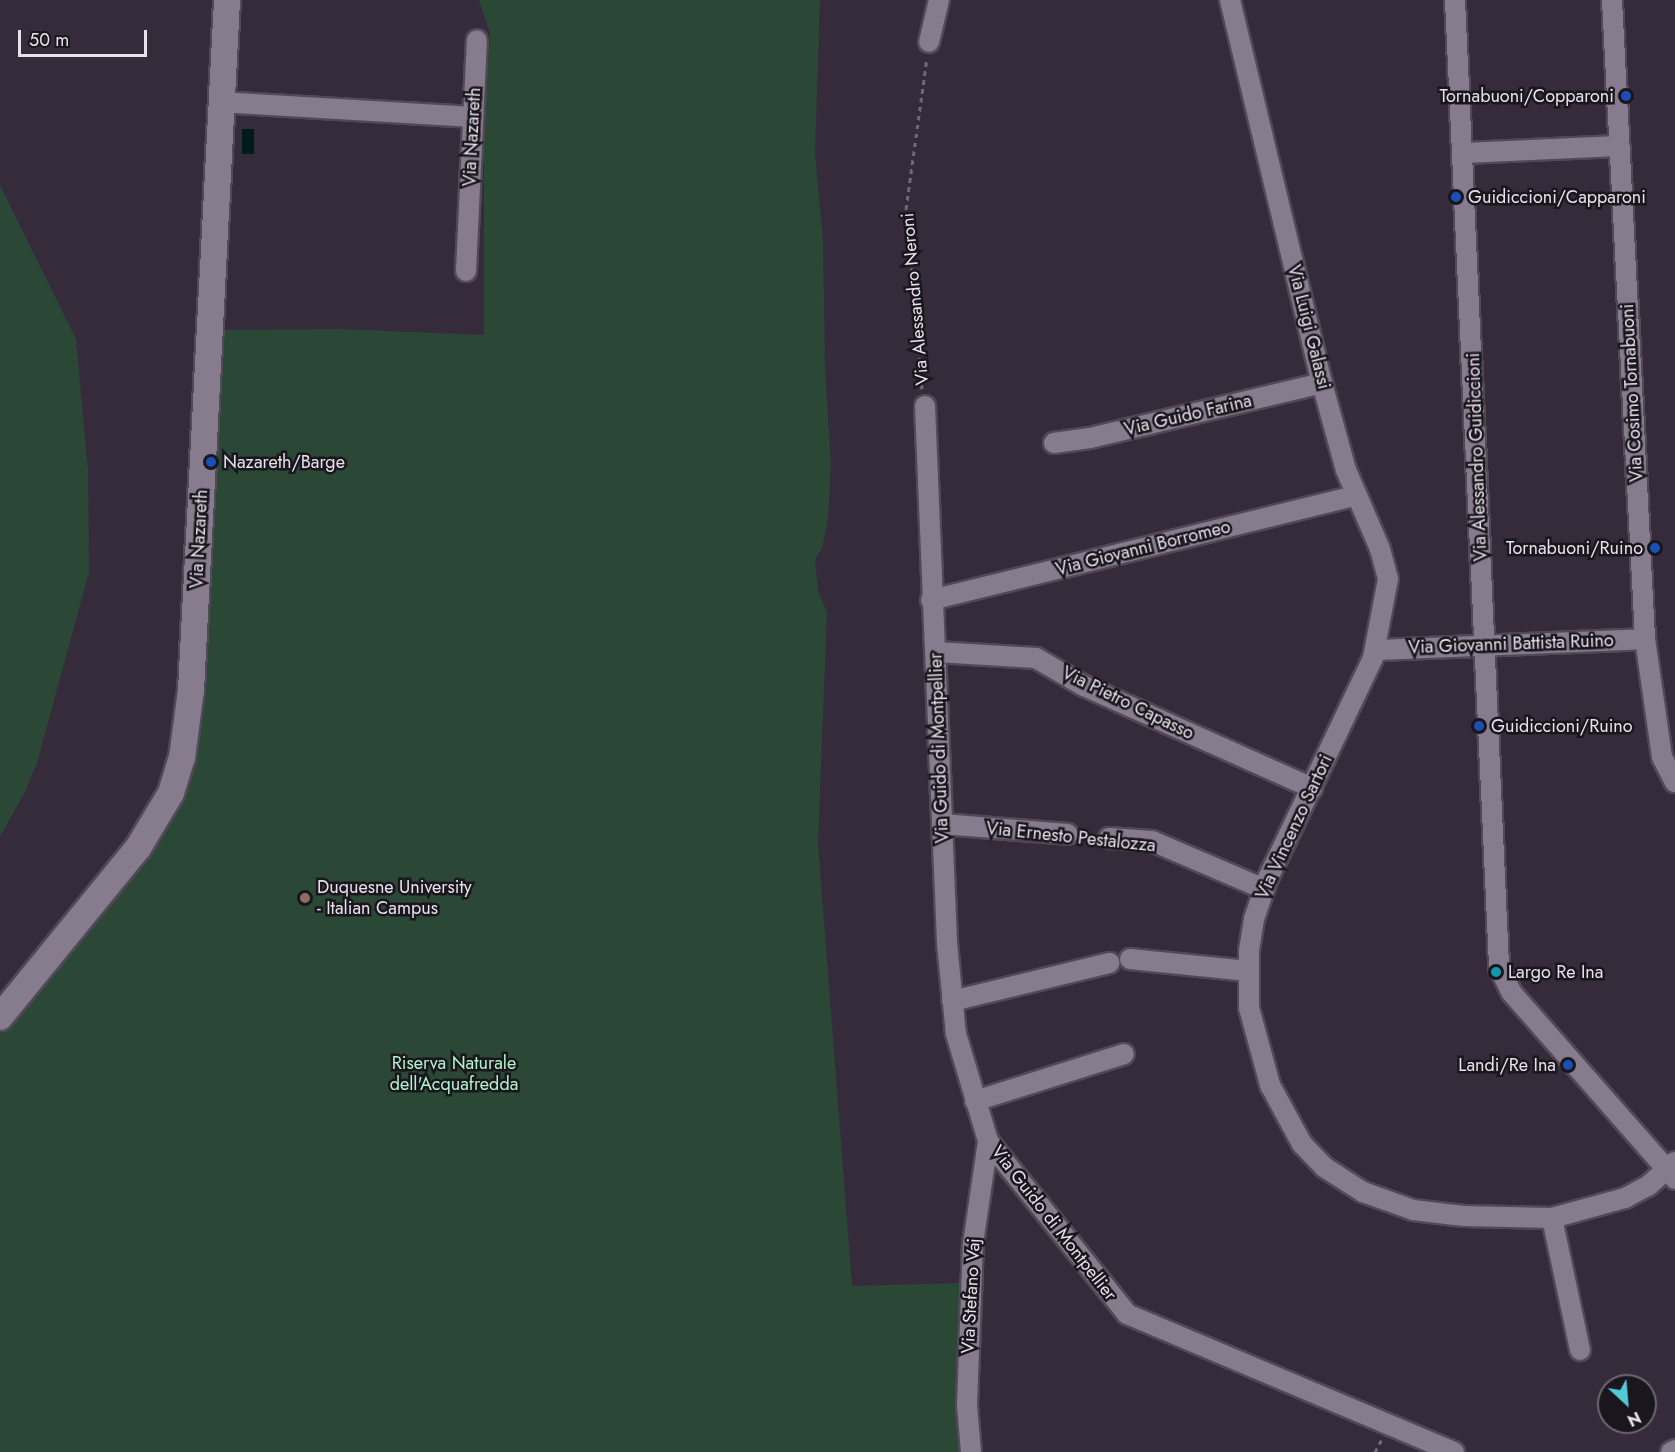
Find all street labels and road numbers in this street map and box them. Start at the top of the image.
street label: Via Nazareth [459,87,485,187]
street label: Via Alessandro Neroni [897,212,933,386]
street label: Via Luigi Galassi [1283,263,1335,391]
street label: Via Cosimo Tornabuoni [1617,303,1647,483]
street label: Via Alessandro Guidiccioni [1463,352,1491,562]
street label: Via Guido Farina [1122,390,1254,440]
street label: Via Nazareth [186,489,212,589]
street label: Via Giovanni Borromeo [1053,516,1233,580]
street label: Via Giovanni Battista Ruino [1408,630,1614,658]
street label: Via Guido di Montpellier [925,652,953,844]
street label: Via Pietro Capasso [1058,662,1198,744]
street label: Via Vincenzo Sartori [1251,751,1337,903]
street label: Via Ernesto Pestalozza [985,817,1157,857]
street label: Via Guido di Montpellier [987,1141,1121,1305]
street label: Via Stefano Vaj [957,1238,985,1354]

